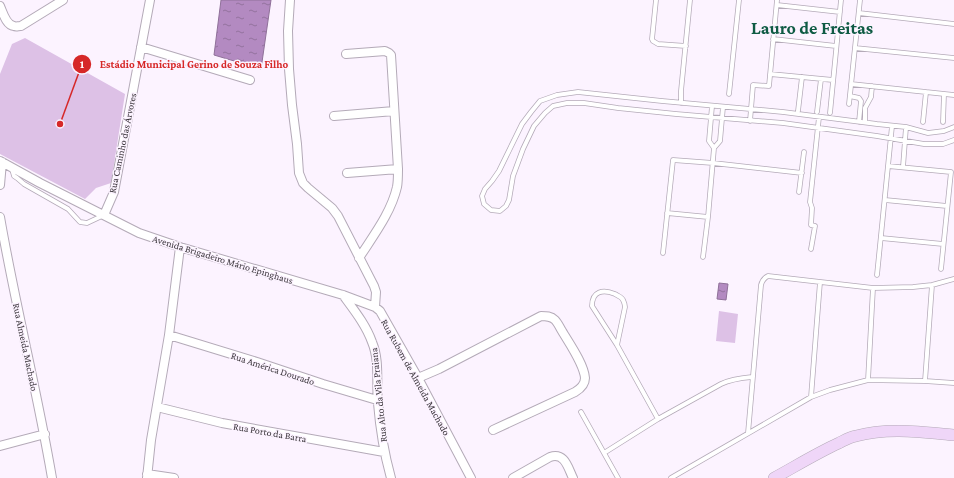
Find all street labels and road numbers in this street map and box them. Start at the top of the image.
street label: Rua Caminho das Árvores [107,92,138,194]
street label: Avenida Brigadeiro Mário Epinghaus [151,233,294,286]
street label: Rua Almeida Machado [11,302,40,392]
street label: Rua Rubem de Almeida Machado [379,317,452,437]
street label: Rua Alto da Vila Praiana [368,347,389,443]
street label: Rua América Dourado [230,350,316,387]
street label: Rua Porto da Barra [232,421,308,444]

